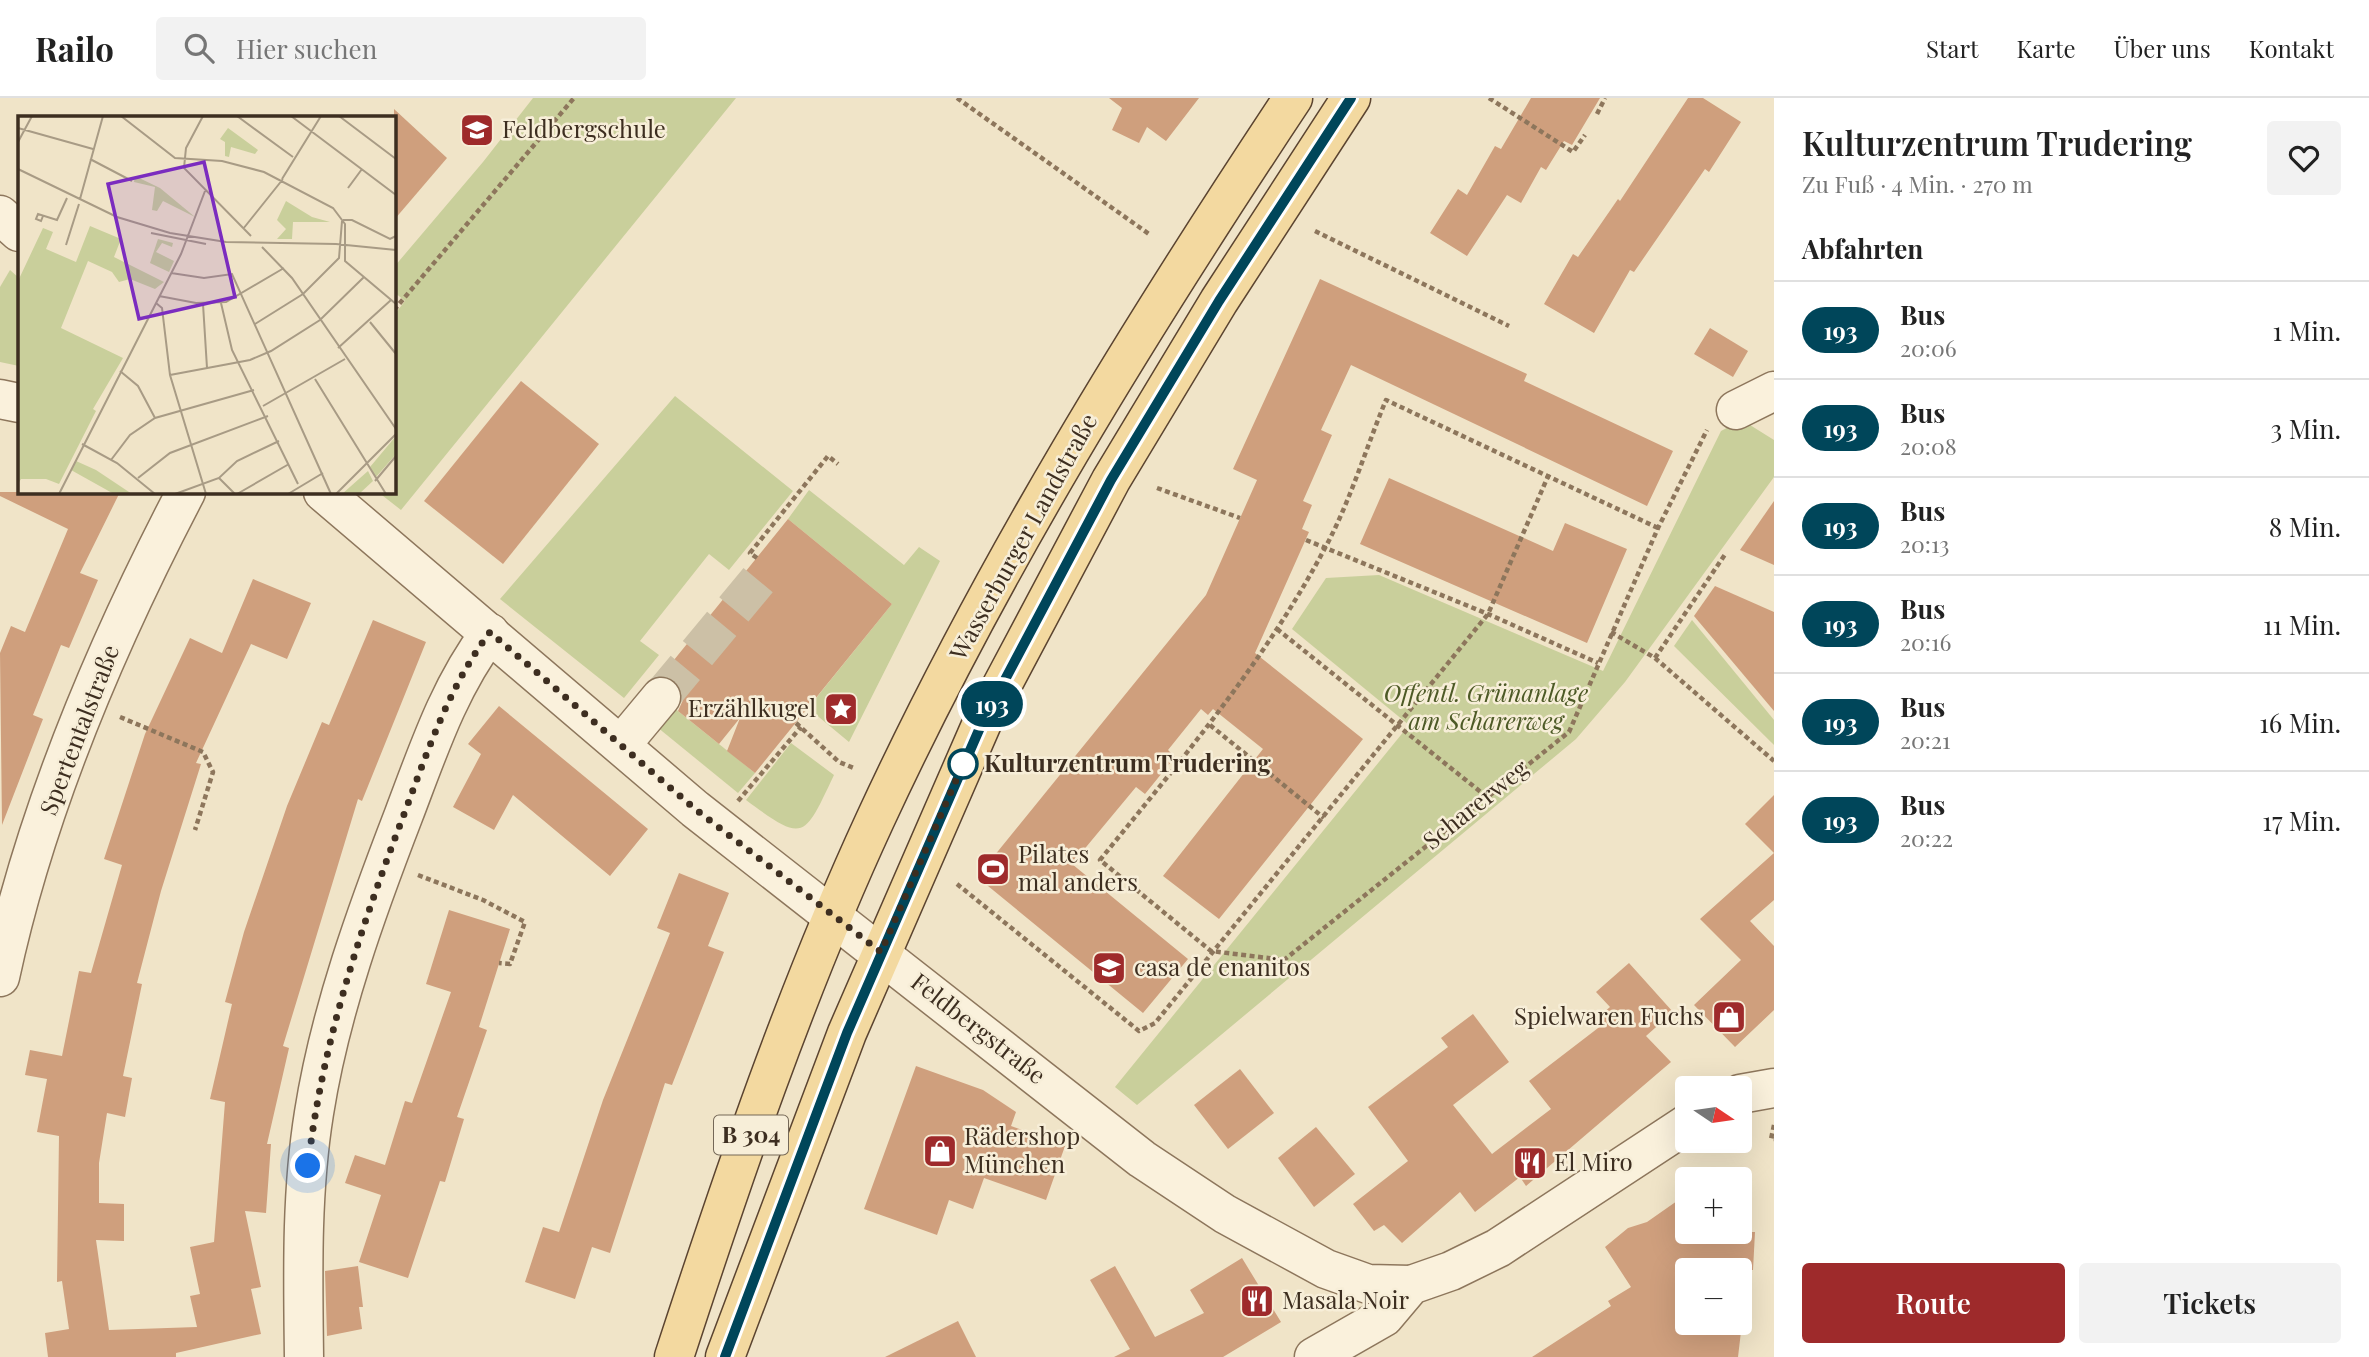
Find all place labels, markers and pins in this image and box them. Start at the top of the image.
school or university icon: Feldbergschule [458,111,496,149]
place label: Feldbergschule [502,112,666,144]
place icon: Erzählkugel [822,690,860,728]
place label: Erzählkugel [688,691,816,723]
place label: Kulturzentrum Trudering [984,746,1272,778]
marker: Kulturzentrum Trudering [948,749,978,779]
place label: Pilates mal anders [1018,837,1138,897]
sports icon: Pilates mal anders [974,850,1012,888]
school or university icon: casa de enanitos [1090,949,1128,987]
place label: casa de enanitos [1134,950,1310,982]
shop icon: Spielwaren Fuchs [1710,998,1748,1036]
place label: Spielwaren Fuchs [1514,999,1704,1031]
place label: Rädershop München [964,1119,1080,1179]
shop icon: Rädershop München [921,1132,959,1170]
restaurant icon: El Miro [1511,1144,1549,1182]
place label: El Miro [1554,1145,1633,1177]
restaurant icon: Masala Noir [1238,1282,1276,1320]
place label: Masala Noir [1282,1283,1410,1315]

